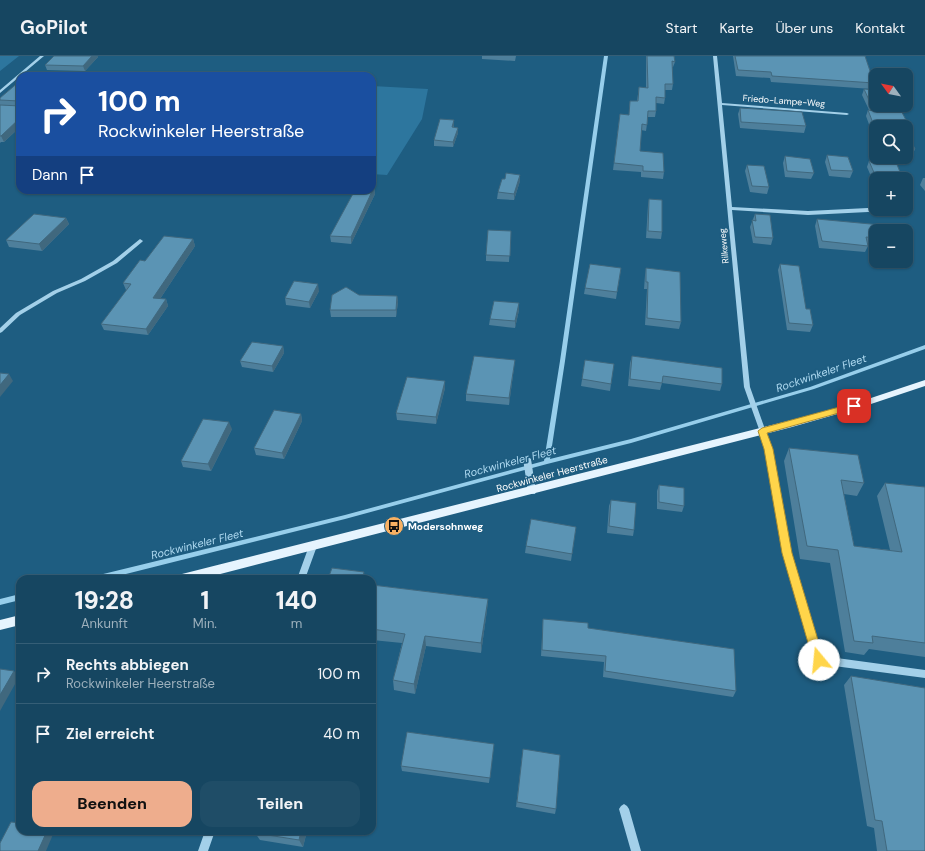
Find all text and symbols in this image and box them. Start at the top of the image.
text: GoPilot [20,15,88,40]
text: Start [666,19,697,37]
text: Karte [719,19,753,37]
text: Über uns [775,19,833,37]
text: Kontakt [855,19,905,37]
north arrow [869,68,913,112]
map controls [869,68,913,268]
text: 100 m [98,83,181,120]
icon: right [32,88,84,140]
street label: Friedo-Lampe-Weg [742,92,826,110]
text: Rockwinkeler Heerstraße [98,119,304,143]
button: search [869,120,913,164]
icon: arrive [76,164,98,186]
text: Dann [32,165,68,185]
button: + [869,172,913,216]
button: − [869,224,913,268]
street label: Rilkeweg [716,228,732,264]
water label: Rockwinkeler Fleet [774,351,869,395]
pin [837,389,871,423]
icon: arrive [843,395,865,417]
water label: Rockwinkeler Fleet [462,443,558,481]
street label: Rockwinkeler Heerstraße [495,453,609,495]
bus stop icon: Modersohnweg [383,515,405,537]
place label: Modersohnweg [408,520,483,533]
water label: Rockwinkeler Fleet [149,526,245,562]
text: 19:28 [75,585,134,616]
text: 1 [200,585,209,616]
text: 140 [276,585,317,616]
text: Ankunft [81,615,128,632]
text: Min. [193,615,217,632]
text: m [291,615,302,632]
position arrow [798,639,840,681]
text: Rechts abbiegen [66,655,189,675]
icon: right [32,663,54,685]
text: 100 m [317,664,360,684]
text: Rockwinkeler Heerstraße [66,675,215,692]
icon: arrive [32,723,54,745]
text: Ziel erreicht [66,724,155,744]
text: 40 m [323,724,360,744]
button: Beenden [32,781,192,827]
button: Teilen [200,781,360,827]

